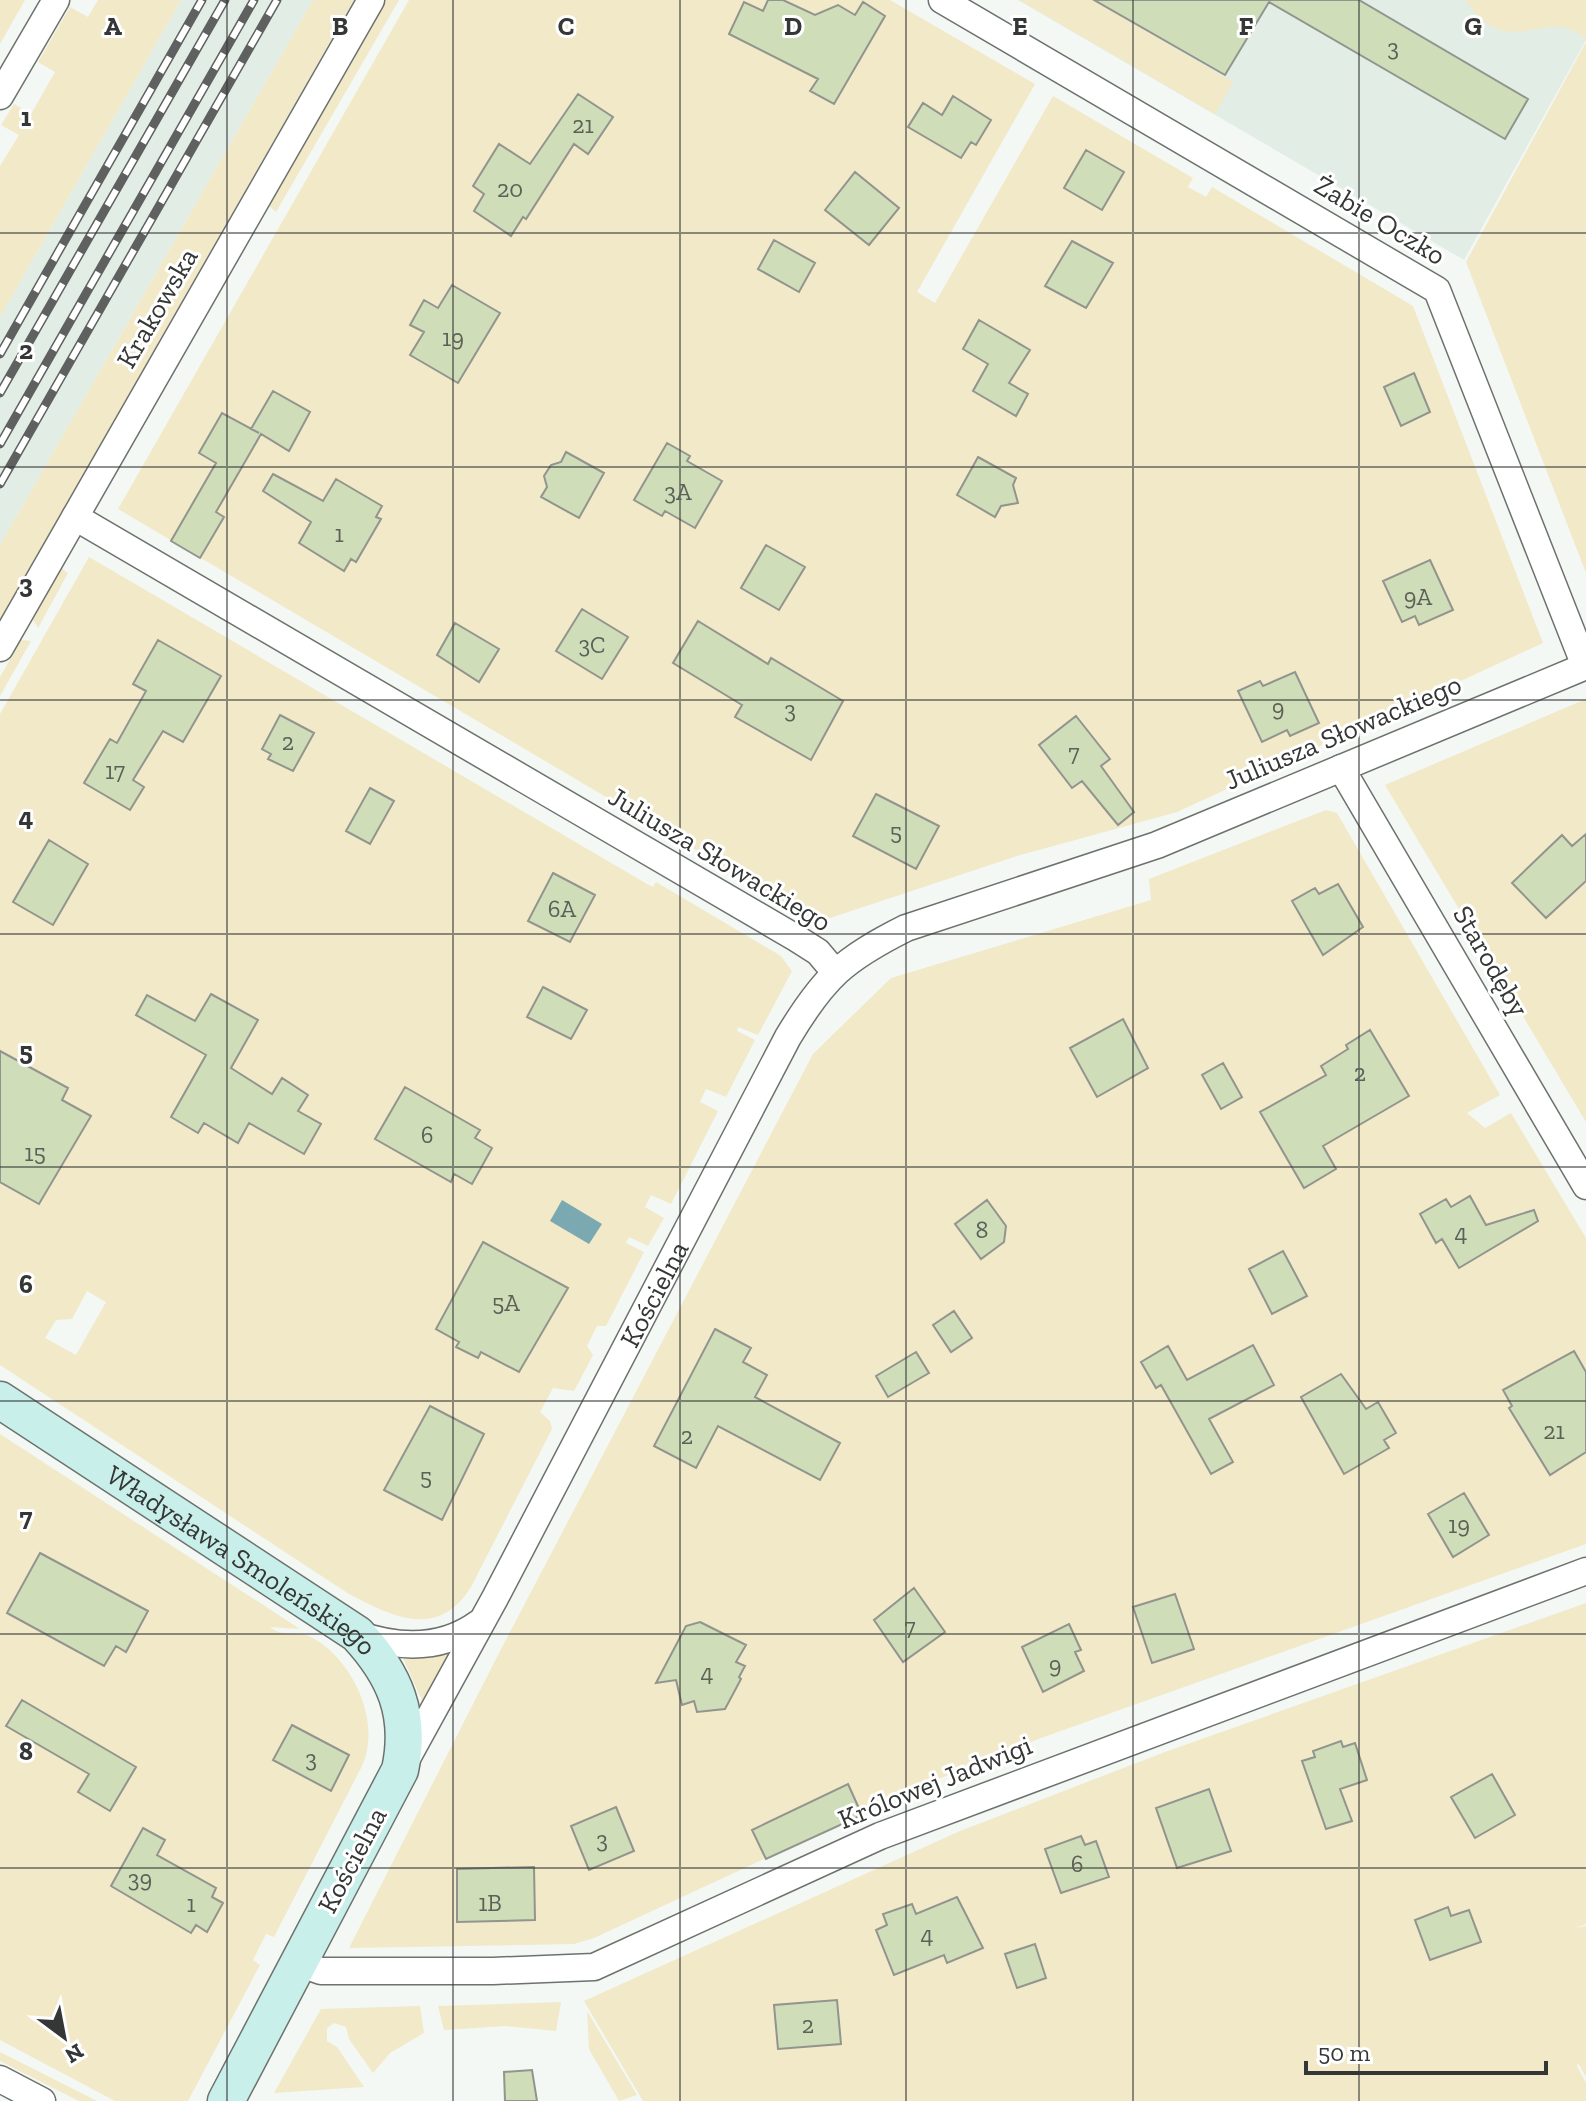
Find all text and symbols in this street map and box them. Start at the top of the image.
text: A [104,10,122,42]
text: B [332,10,348,42]
text: C [558,10,574,42]
text: D [784,10,802,42]
text: E [1012,10,1028,42]
text: F [1239,10,1254,42]
text: G [1464,10,1482,42]
house number: 3 [1387,33,1399,62]
text: 1 [21,101,32,133]
house number: 21 [572,110,594,139]
street label: Żabie Oczko [1309,168,1451,272]
house number: 20 [497,174,523,203]
street label: Krakowska [109,242,205,374]
house number: 19 [442,323,464,352]
text: 2 [19,334,33,366]
house number: 3A [664,477,692,506]
house number: 1 [334,519,344,548]
text: 3 [19,568,33,600]
house number: 9A [1404,582,1433,611]
house number: 3C [578,630,606,659]
street label: Juliusza Słowackiego [1220,667,1466,797]
house number: 9 [1272,693,1284,722]
house number: 3 [784,695,796,724]
house number: 2 [282,727,294,756]
house number: 7 [1068,738,1080,767]
house number: 17 [105,756,125,785]
street label: Juliusza Słowackiego [603,779,837,939]
text: 4 [19,801,34,833]
house number: 5 [890,817,902,846]
house number: 6A [548,894,577,923]
street label: Starodęby [1446,900,1536,1023]
text: 5 [19,1035,33,1067]
house number: 2 [1354,1058,1366,1087]
house number: 6 [421,1120,433,1149]
house number: 15 [24,1138,46,1167]
house number: 8 [976,1215,988,1244]
house number: 4 [1455,1218,1468,1247]
street label: Kościelna [613,1235,695,1352]
text: 6 [19,1268,33,1300]
house number: 5A [492,1288,520,1317]
house number: 21 [1543,1416,1565,1445]
house number: 2 [681,1421,693,1450]
street label: Władysława Smoleńskiego [100,1458,384,1662]
house number: 5 [420,1462,432,1491]
text: 7 [20,1501,33,1533]
house number: 19 [1448,1510,1470,1539]
house number: 7 [904,1612,916,1641]
house number: 9 [1049,1650,1061,1679]
house number: 4 [701,1658,714,1687]
street label: Królowej Jadwigi [833,1728,1037,1836]
text: 8 [19,1735,33,1767]
house number: 3 [305,1744,317,1773]
street label: Kościelna [310,1801,394,1919]
house number: 3 [596,1825,608,1854]
house number: 6 [1071,1849,1083,1878]
house number: 39 [128,1864,152,1893]
house number: 1B [478,1888,502,1917]
house number: 1 [186,1889,196,1918]
house number: 4 [921,1920,934,1949]
north arrow [24,1997,104,2077]
house number: 2 [802,2010,814,2039]
scale bar [1306,2025,1546,2075]
text: N [60,2038,89,2070]
text: 50 m [1318,2038,1371,2067]

